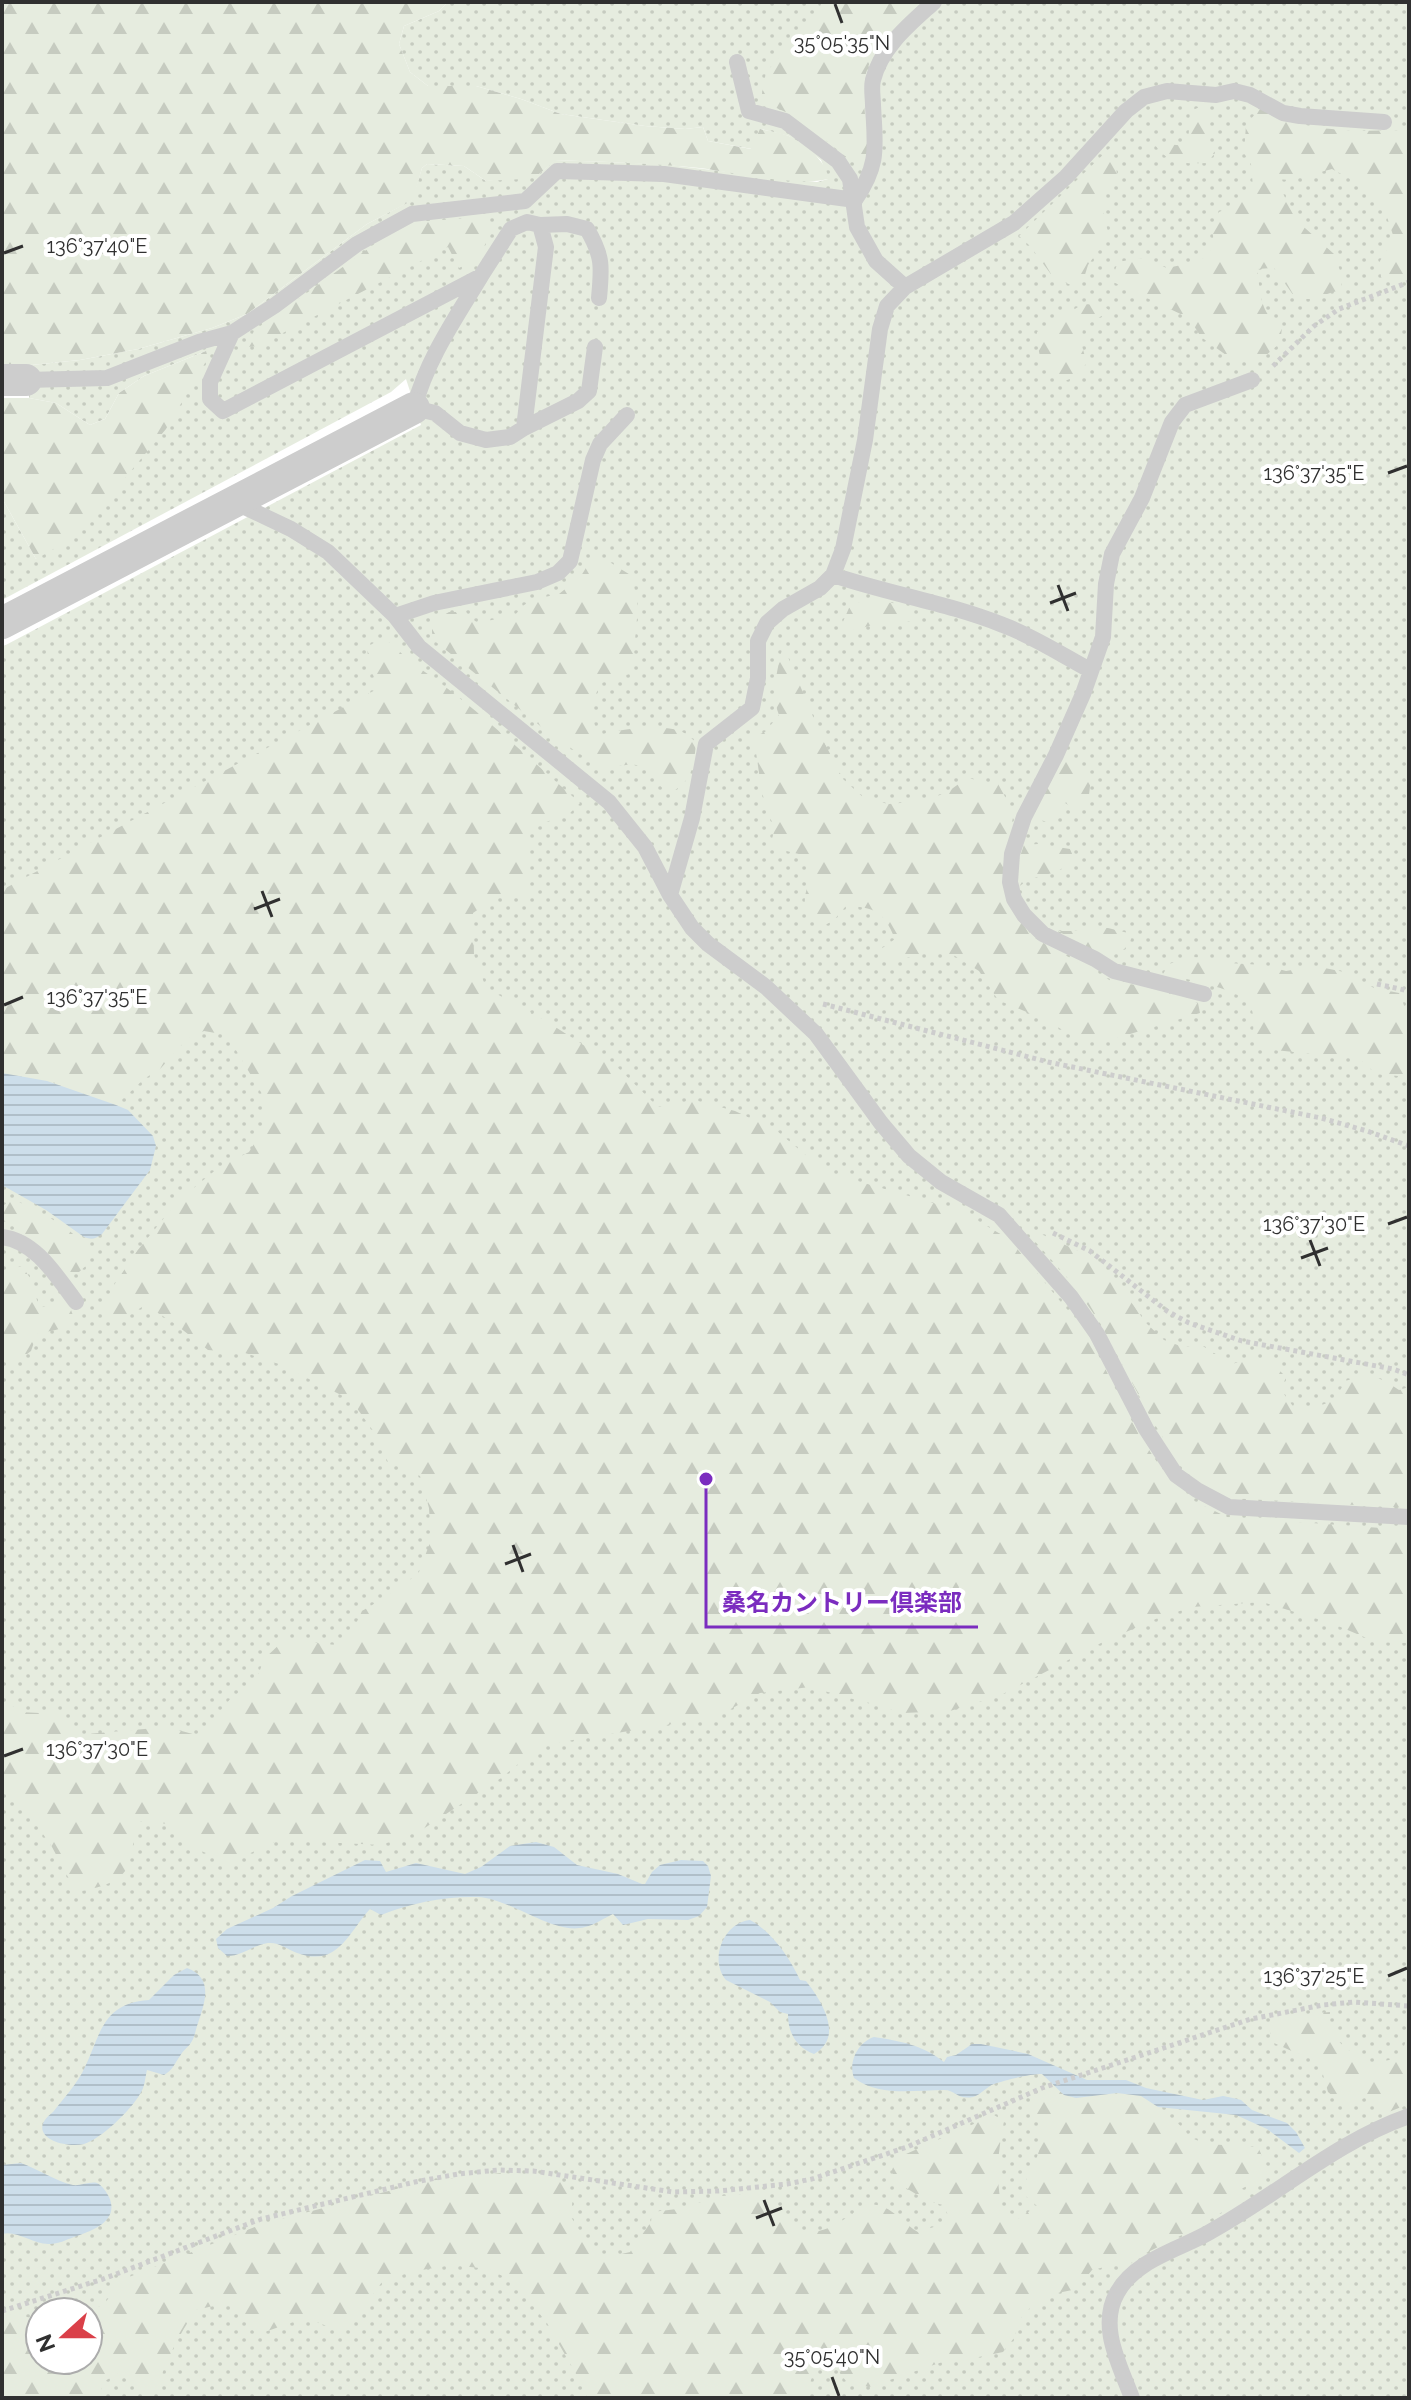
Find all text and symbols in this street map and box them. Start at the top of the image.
text: 35°05'35"N [794,31,890,55]
text: 136°37'40"E [46,234,148,258]
text: 136°37'35"E [1264,461,1364,485]
text: 136°37'35"E [47,985,147,1009]
text: 136°37'30"E [1263,1212,1365,1236]
callout: 桑名カントリー倶楽部 [706,1579,978,1627]
text: 桑名カントリー倶楽部 [722,1588,962,1617]
text: 136°37'30"E [46,1737,148,1761]
text: 136°37'25"E [1264,1964,1364,1988]
north arrow [24,2296,104,2376]
text: N [30,2331,60,2356]
text: 35°05'40"N [784,2345,880,2369]

